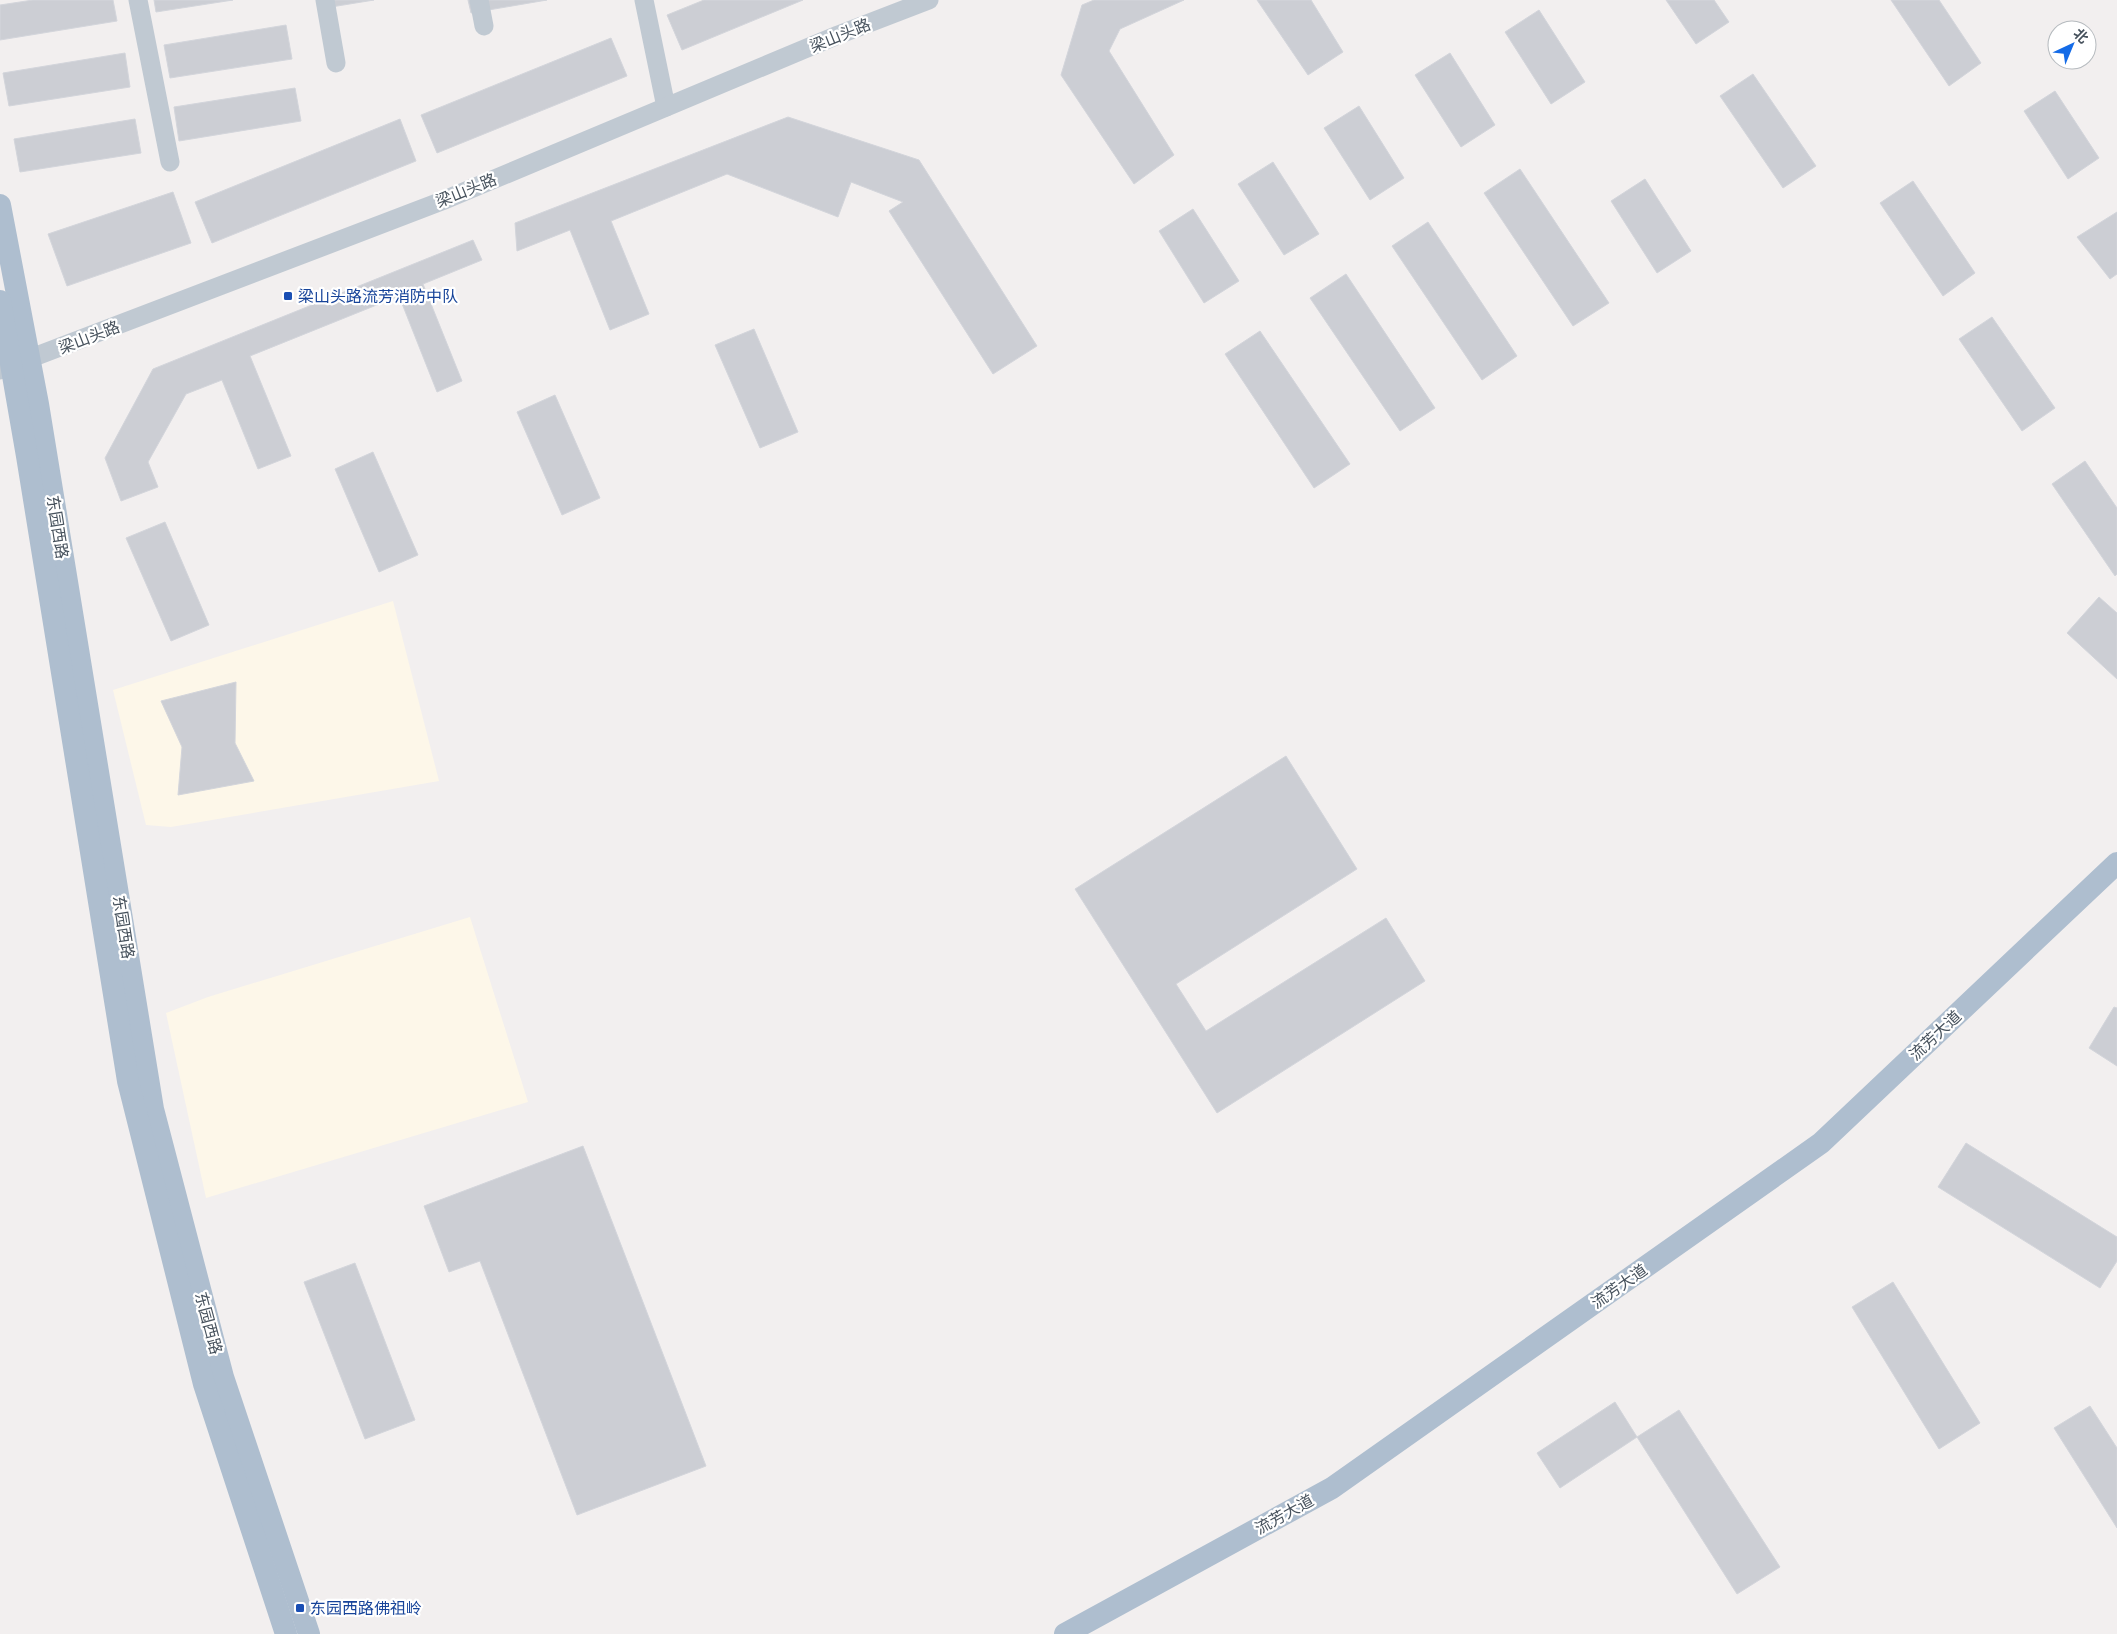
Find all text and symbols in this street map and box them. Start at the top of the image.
street label: 梁山头路 [807,15,874,57]
north arrow [2047,20,2097,70]
text: 北 [2070,25,2092,47]
street label: 梁山头路 [433,170,500,212]
place label: 梁山头路流芳消防中队 [298,287,458,307]
marker: 梁山头路流芳消防中队 [282,290,294,302]
street label: 梁山头路 [56,317,123,359]
street label: 东园西路 [42,494,72,560]
street label: 东园西路 [108,894,138,960]
street label: 流芳大道 [1905,1007,1966,1065]
street label: 流芳大道 [1588,1260,1652,1313]
street label: 东园西路 [190,1290,226,1357]
street label: 流芳大道 [1252,1491,1317,1539]
place label: 东园西路佛祖岭 [310,1599,422,1619]
marker: 东园西路佛祖岭 [294,1602,306,1614]

